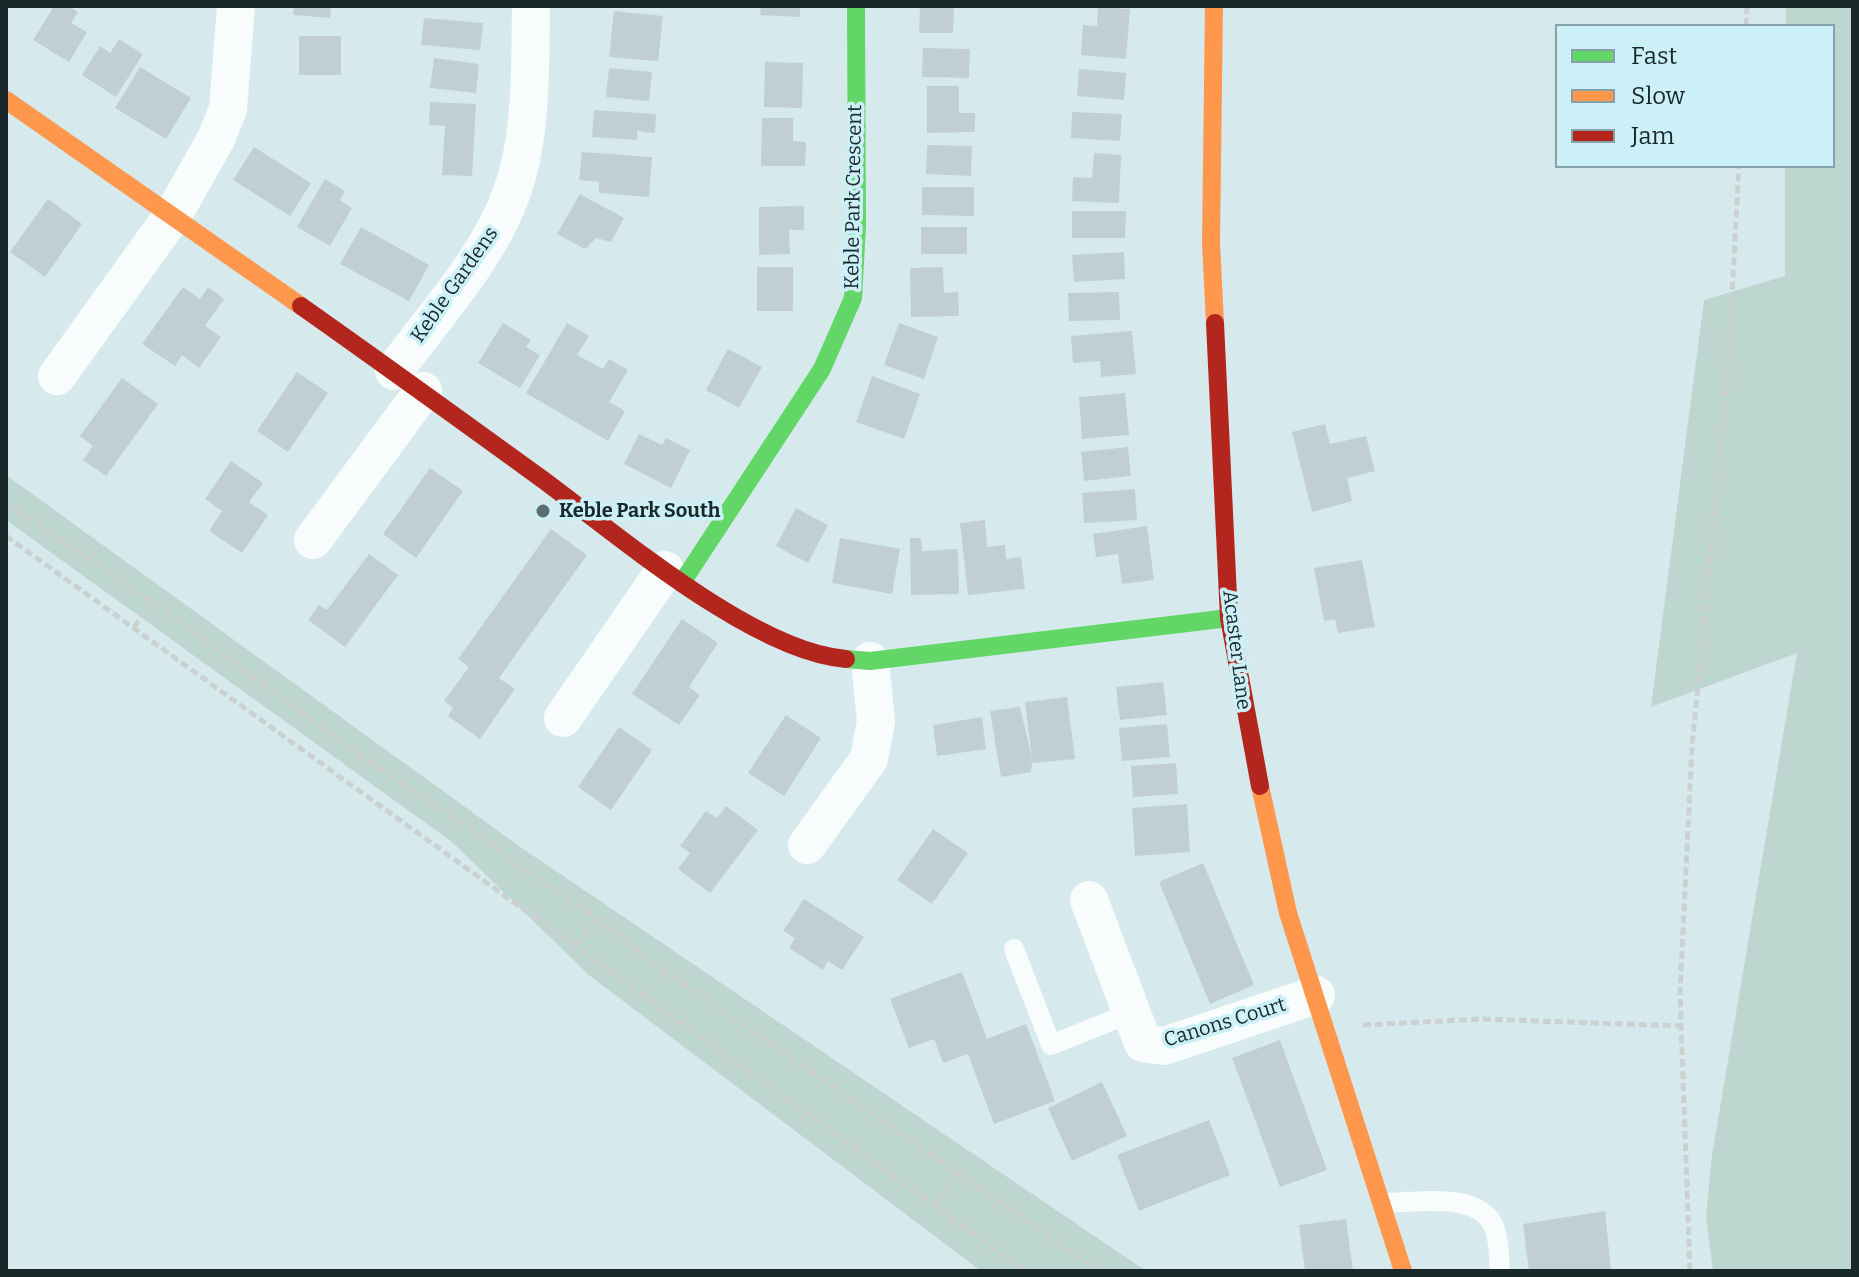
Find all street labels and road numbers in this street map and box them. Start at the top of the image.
street label: Keble Park Crescent [840,104,868,290]
street label: Keble Gardens [406,223,504,347]
street label: Acaster Lane [1217,589,1255,711]
street label: Canons Court [1161,993,1289,1053]

